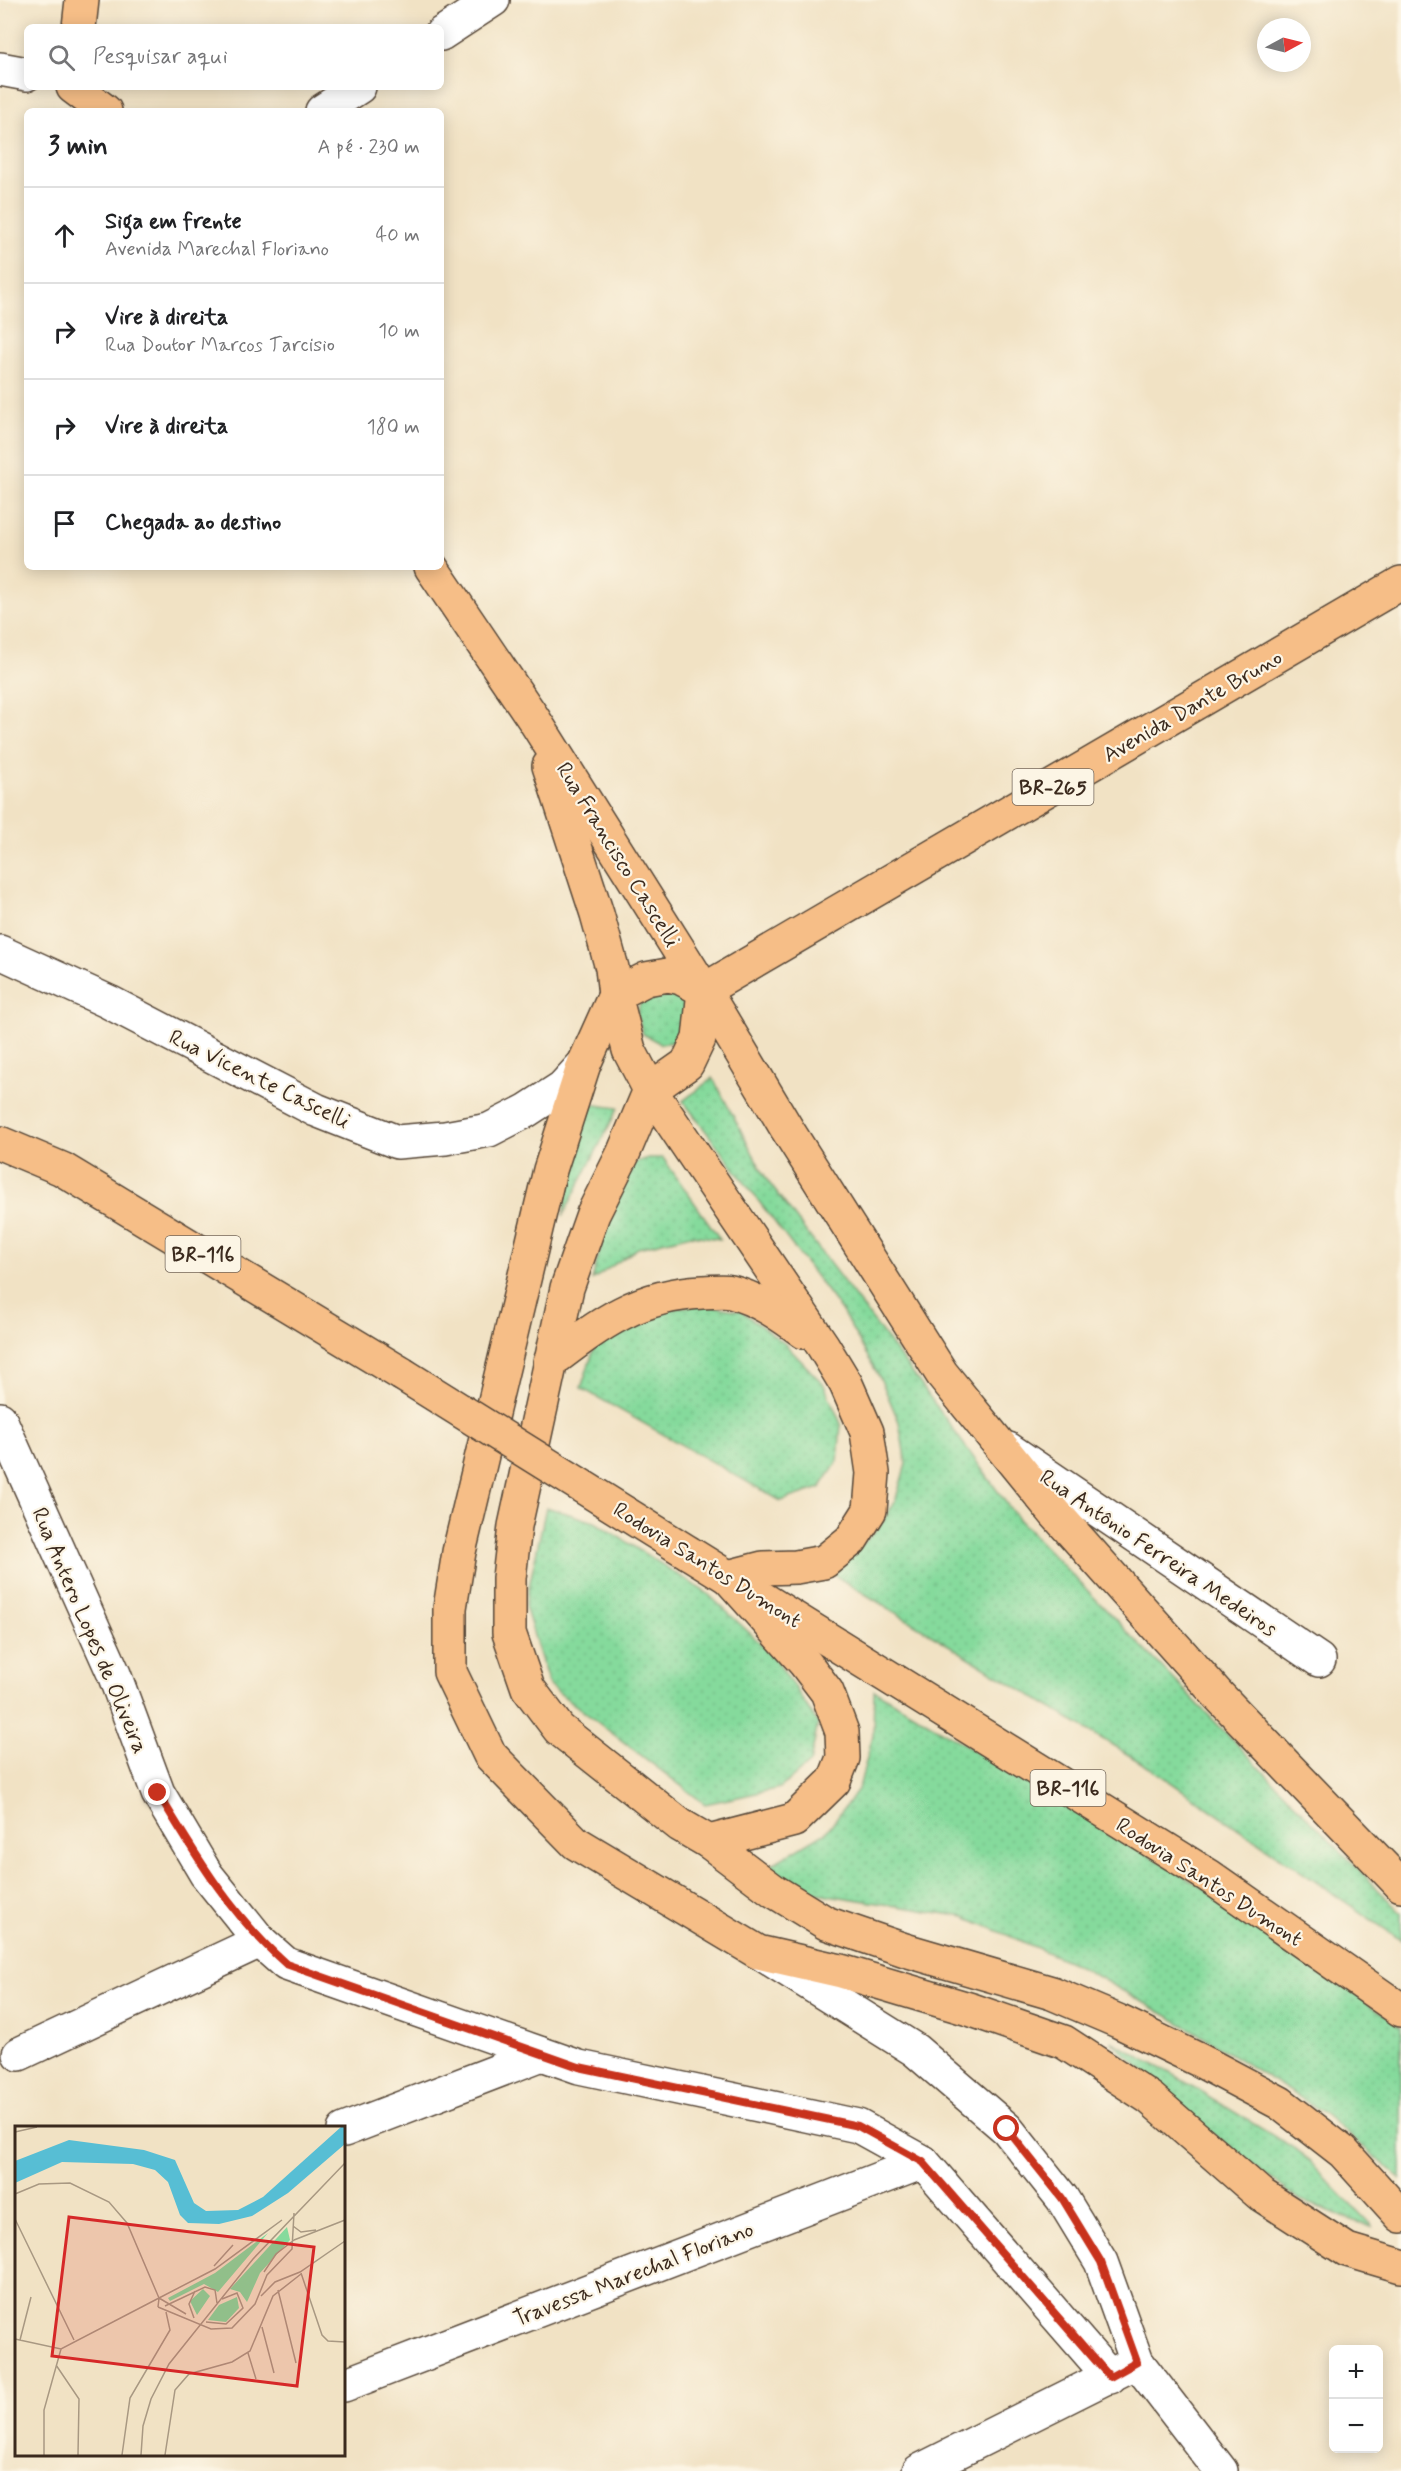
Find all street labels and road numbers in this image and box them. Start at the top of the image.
street label: Avenida Dante Bruno [1098,644,1288,770]
street label: Rua Francisco Cascelli [549,757,686,953]
road number: BR-265 [1012,769,1094,805]
street label: Rua Vicente Cascelli [164,1024,354,1136]
road number: BR-116 [166,1236,240,1272]
street label: Rua Antônio Ferreira Medeiros [1034,1464,1282,1644]
street label: Rodovia Santos Dumont [607,1496,806,1635]
street label: Rua Antero Lopes de Oliveira [25,1504,154,1758]
road number: BR-116 [1030,1770,1106,1806]
street label: Rodovia Santos Dumont [1110,1812,1308,1954]
street label: Travessa Marechal Floriano [510,2216,758,2334]

